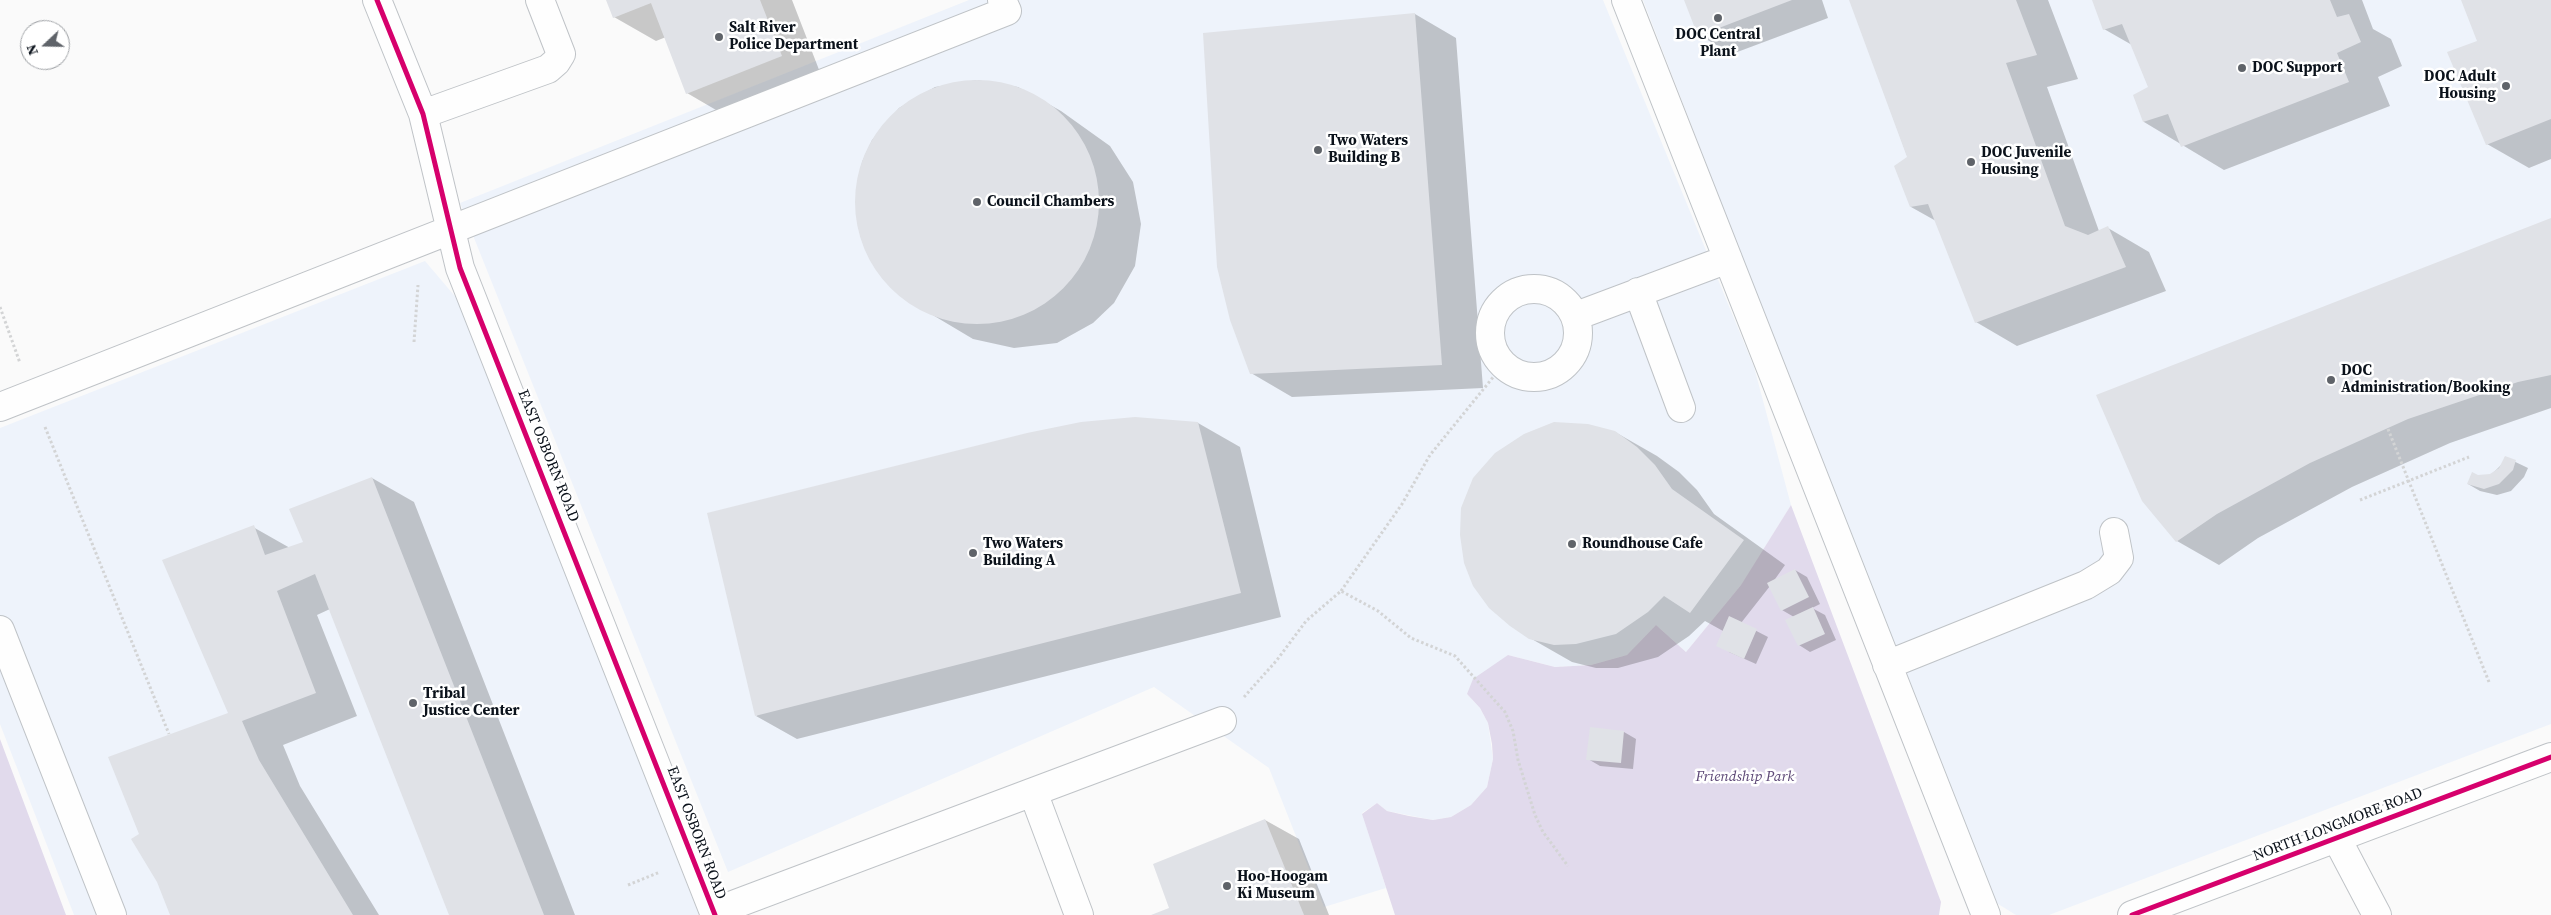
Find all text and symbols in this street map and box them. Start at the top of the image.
marker: DOC Central Plant [1712,12,1724,24]
place label: Salt River Police Department [729,19,858,54]
north arrow [20,20,70,70]
place label: DOC Central Plant [1675,26,1761,61]
marker: Salt River Police Department [713,31,725,43]
text: N [21,42,43,58]
place label: DOC Support [2252,59,2342,77]
marker: DOC Support [2236,62,2248,74]
place label: DOC Adult Housing [2424,68,2496,103]
marker: DOC Adult Housing [2500,80,2512,92]
place label: Two Waters Building B [1328,132,1408,167]
marker: Two Waters Building B [1312,144,1324,156]
place label: DOC Juvenile Housing [1981,144,2071,179]
marker: DOC Juvenile Housing [1965,156,1977,168]
place label: Council Chambers [987,193,1114,211]
marker: Council Chambers [971,196,983,208]
place label: DOC Administration/Booking [2341,362,2510,397]
marker: DOC Administration/Booking [2325,374,2337,386]
street label: EAST OSBORN ROAD [513,387,583,525]
place label: Two Waters Building A [983,535,1063,570]
place label: Roundhouse Cafe [1582,535,1703,553]
marker: Roundhouse Cafe [1566,538,1578,550]
marker: Two Waters Building A [967,547,979,559]
place label: Tribal Justice Center [423,685,519,720]
marker: Tribal Justice Center [407,697,419,709]
street label: EAST OSBORN ROAD [662,764,730,902]
park label: Friendship Park [1696,768,1794,786]
street label: NORTH LONGMORE ROAD [2251,784,2425,866]
place label: Hoo-Hoogam Ki Museum [1237,868,1328,903]
marker: Hoo-Hoogam Ki Museum [1221,880,1233,892]

